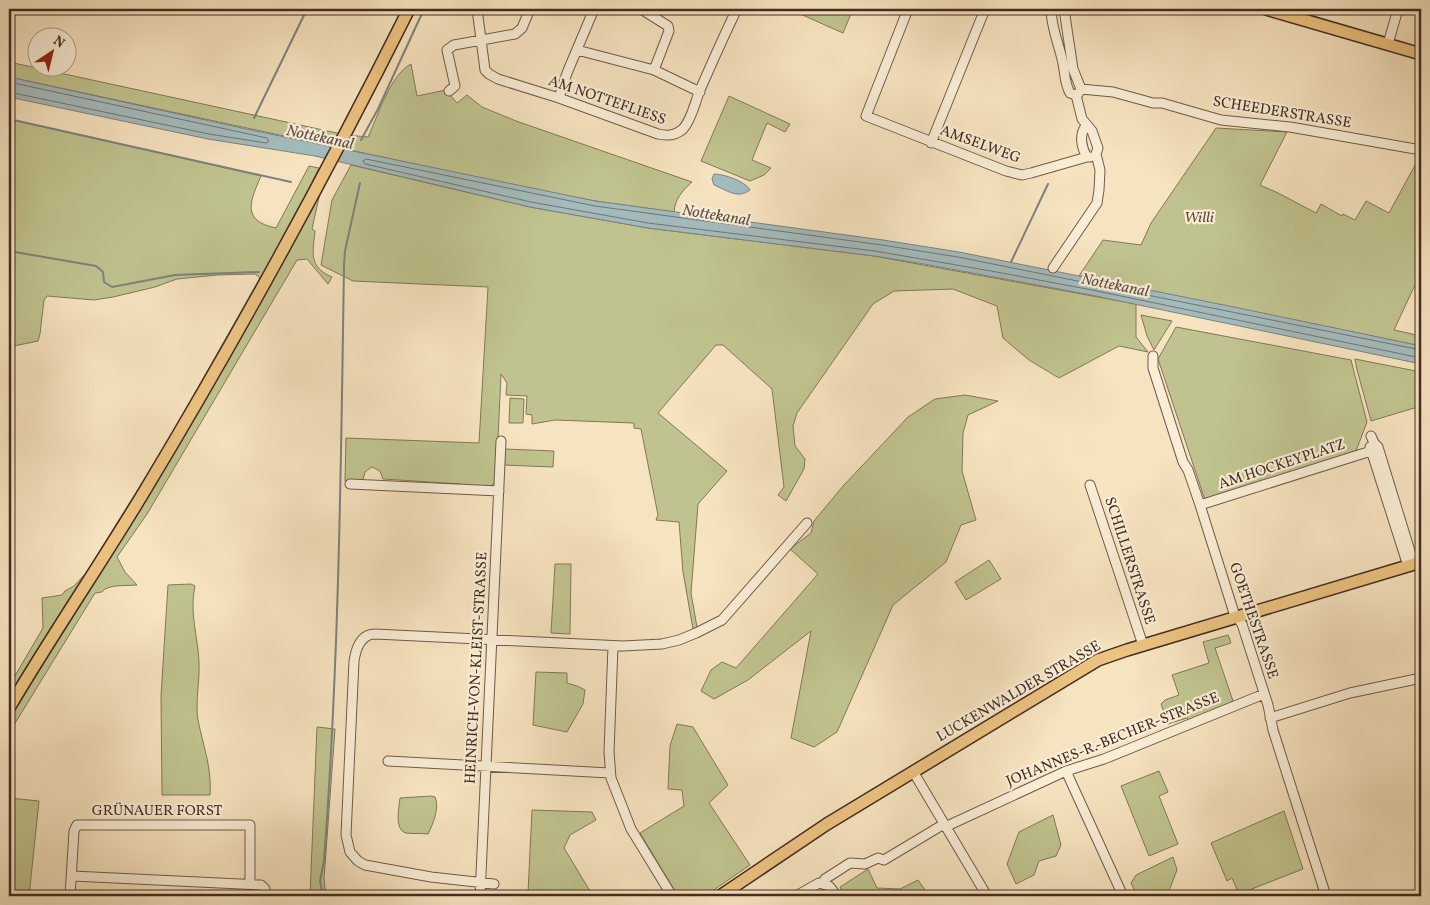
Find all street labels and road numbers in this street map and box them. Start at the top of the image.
street label: AM NOTTEFLIESS [545,71,669,131]
street label: SCHEEDERSTRASSE [1211,92,1353,134]
street label: AMSELWEG [937,121,1023,169]
street label: AM HOCKEYPLATZ [1216,435,1348,495]
street label: SCHILLERSTRASSE [1098,494,1160,628]
street label: HEINRICH-VON-KLEIST-STRASSE [460,551,494,785]
street label: GOETHESTRASSE [1223,560,1283,682]
street label: LUCKENWALDER STRASSE [933,636,1105,748]
street label: JOHANNES-R.-BECHER-STRASSE [1003,688,1223,792]
street label: GRÜNAUER FORST [92,801,223,822]

